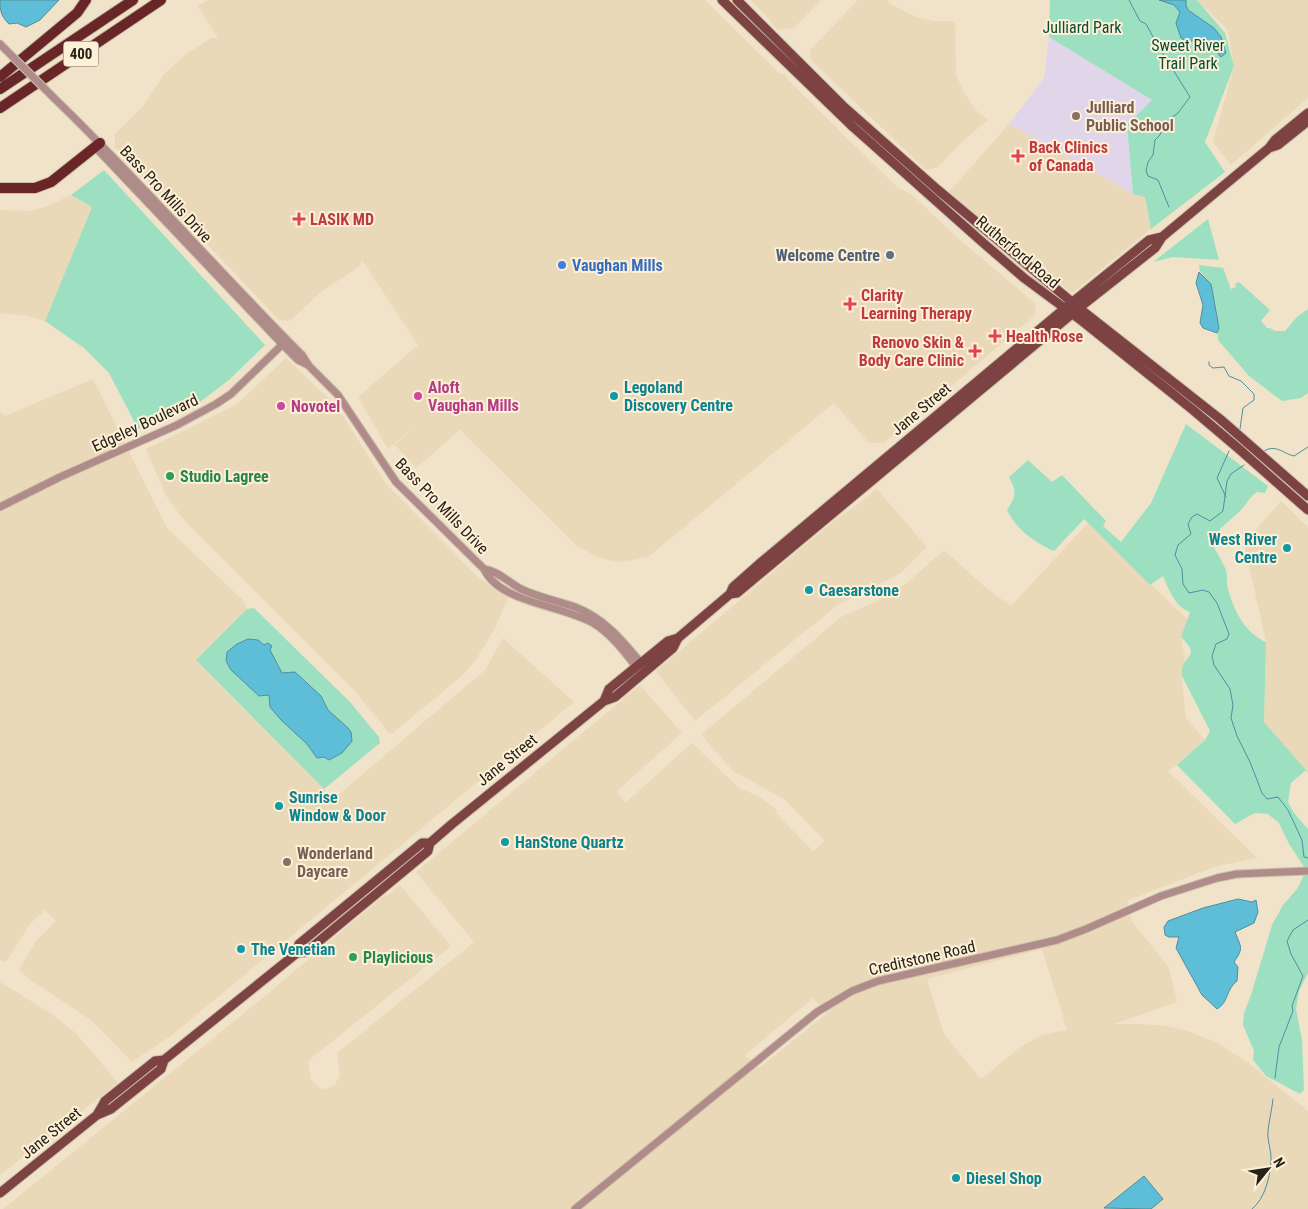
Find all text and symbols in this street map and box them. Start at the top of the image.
park label: Julliard Park [1042,18,1122,37]
park label: Sweet River Trail Park [1151,36,1225,73]
road number: 400 [64,42,98,66]
place label: Julliard Public School [1086,98,1174,135]
marker: Julliard Public School [1070,110,1082,122]
place label: Back Clinics of Canada [1029,138,1108,175]
street label: Bass Pro Mills Drive [116,141,216,247]
marker: Back Clinics of Canada [1011,149,1025,163]
place label: LASIK MD [310,210,374,229]
marker: LASIK MD [292,212,306,226]
street label: Rutherford Road [973,212,1063,292]
place label: Welcome Centre [776,246,880,265]
marker: Welcome Centre [884,249,896,261]
place label: Vaughan Mills [572,256,663,275]
marker: Vaughan Mills [556,259,568,271]
place label: Clarity Learning Therapy [861,286,972,323]
marker: Clarity Learning Therapy [843,297,857,311]
place label: Health Rose [1006,327,1084,346]
marker: Health Rose [988,329,1002,343]
place label: Renovo Skin & Body Care Clinic [859,333,964,370]
marker: Renovo Skin & Body Care Clinic [968,344,982,358]
place label: Aloft Vaughan Mills [428,378,519,415]
place label: Legoland Discovery Centre [624,378,733,415]
street label: Jane Street [887,378,955,439]
street label: Edgeley Boulevard [89,390,201,456]
marker: Aloft Vaughan Mills [412,390,424,402]
marker: Legoland Discovery Centre [608,390,620,402]
place label: Novotel [291,397,340,416]
marker: Novotel [275,400,287,412]
street label: Bass Pro Mills Drive [391,454,493,558]
place label: Studio Lagree [180,467,269,486]
marker: Studio Lagree [164,470,176,482]
place label: West River Centre [1209,530,1277,567]
marker: West River Centre [1281,542,1293,554]
place label: Caesarstone [819,581,899,600]
marker: Caesarstone [803,584,815,596]
street label: Jane Street [473,730,541,790]
place label: Sunrise Window & Door [289,788,386,825]
marker: Sunrise Window & Door [273,800,285,812]
place label: HanStone Quartz [515,833,624,852]
marker: HanStone Quartz [499,836,511,848]
place label: Wonderland Daycare [297,844,373,881]
marker: Wonderland Daycare [281,856,293,868]
street label: Creditstone Road [867,937,977,979]
place label: The Venetian [251,940,335,959]
marker: The Venetian [235,943,247,955]
place label: Playlicious [363,948,433,967]
marker: Playlicious [347,951,359,963]
street label: Jane Street [17,1103,85,1163]
north arrow [1243,1144,1293,1194]
text: N [1270,1155,1288,1170]
place label: Diesel Shop [966,1169,1042,1188]
marker: Diesel Shop [950,1172,962,1184]

